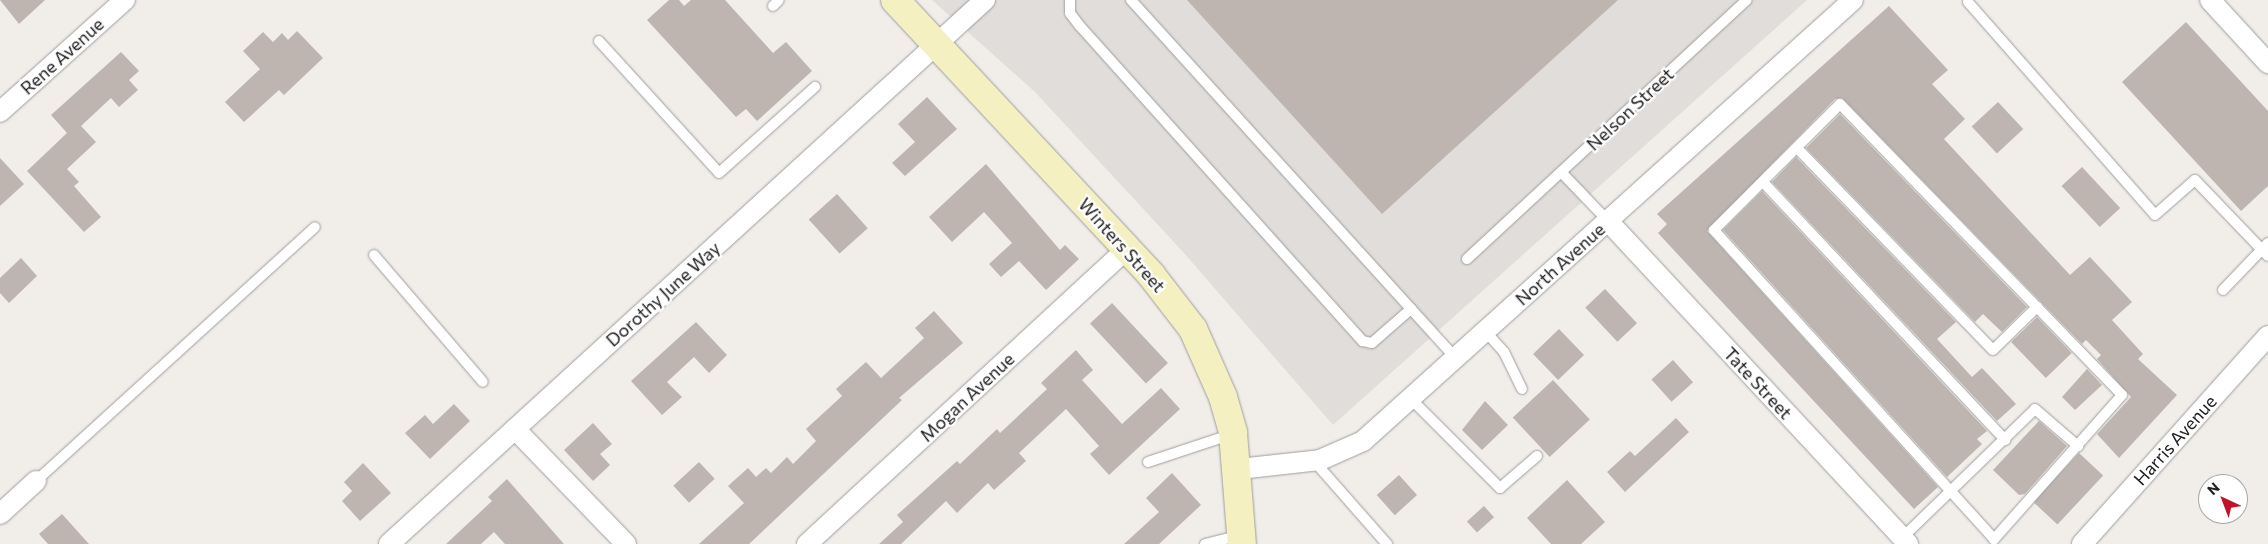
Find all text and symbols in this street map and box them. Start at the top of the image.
street label: Rene Avenue [16,13,108,99]
street label: Nelson Street [1582,63,1678,155]
street label: Winters Street [1074,193,1170,297]
street label: North Avenue [1511,218,1609,310]
street label: Dorothy June Way [601,237,725,351]
street label: Tate Street [1719,343,1797,423]
street label: Mogan Avenue [915,348,1019,446]
street label: Harris Avenue [2129,391,2221,489]
north arrow [2198,474,2248,524]
text: N [2203,479,2223,498]

